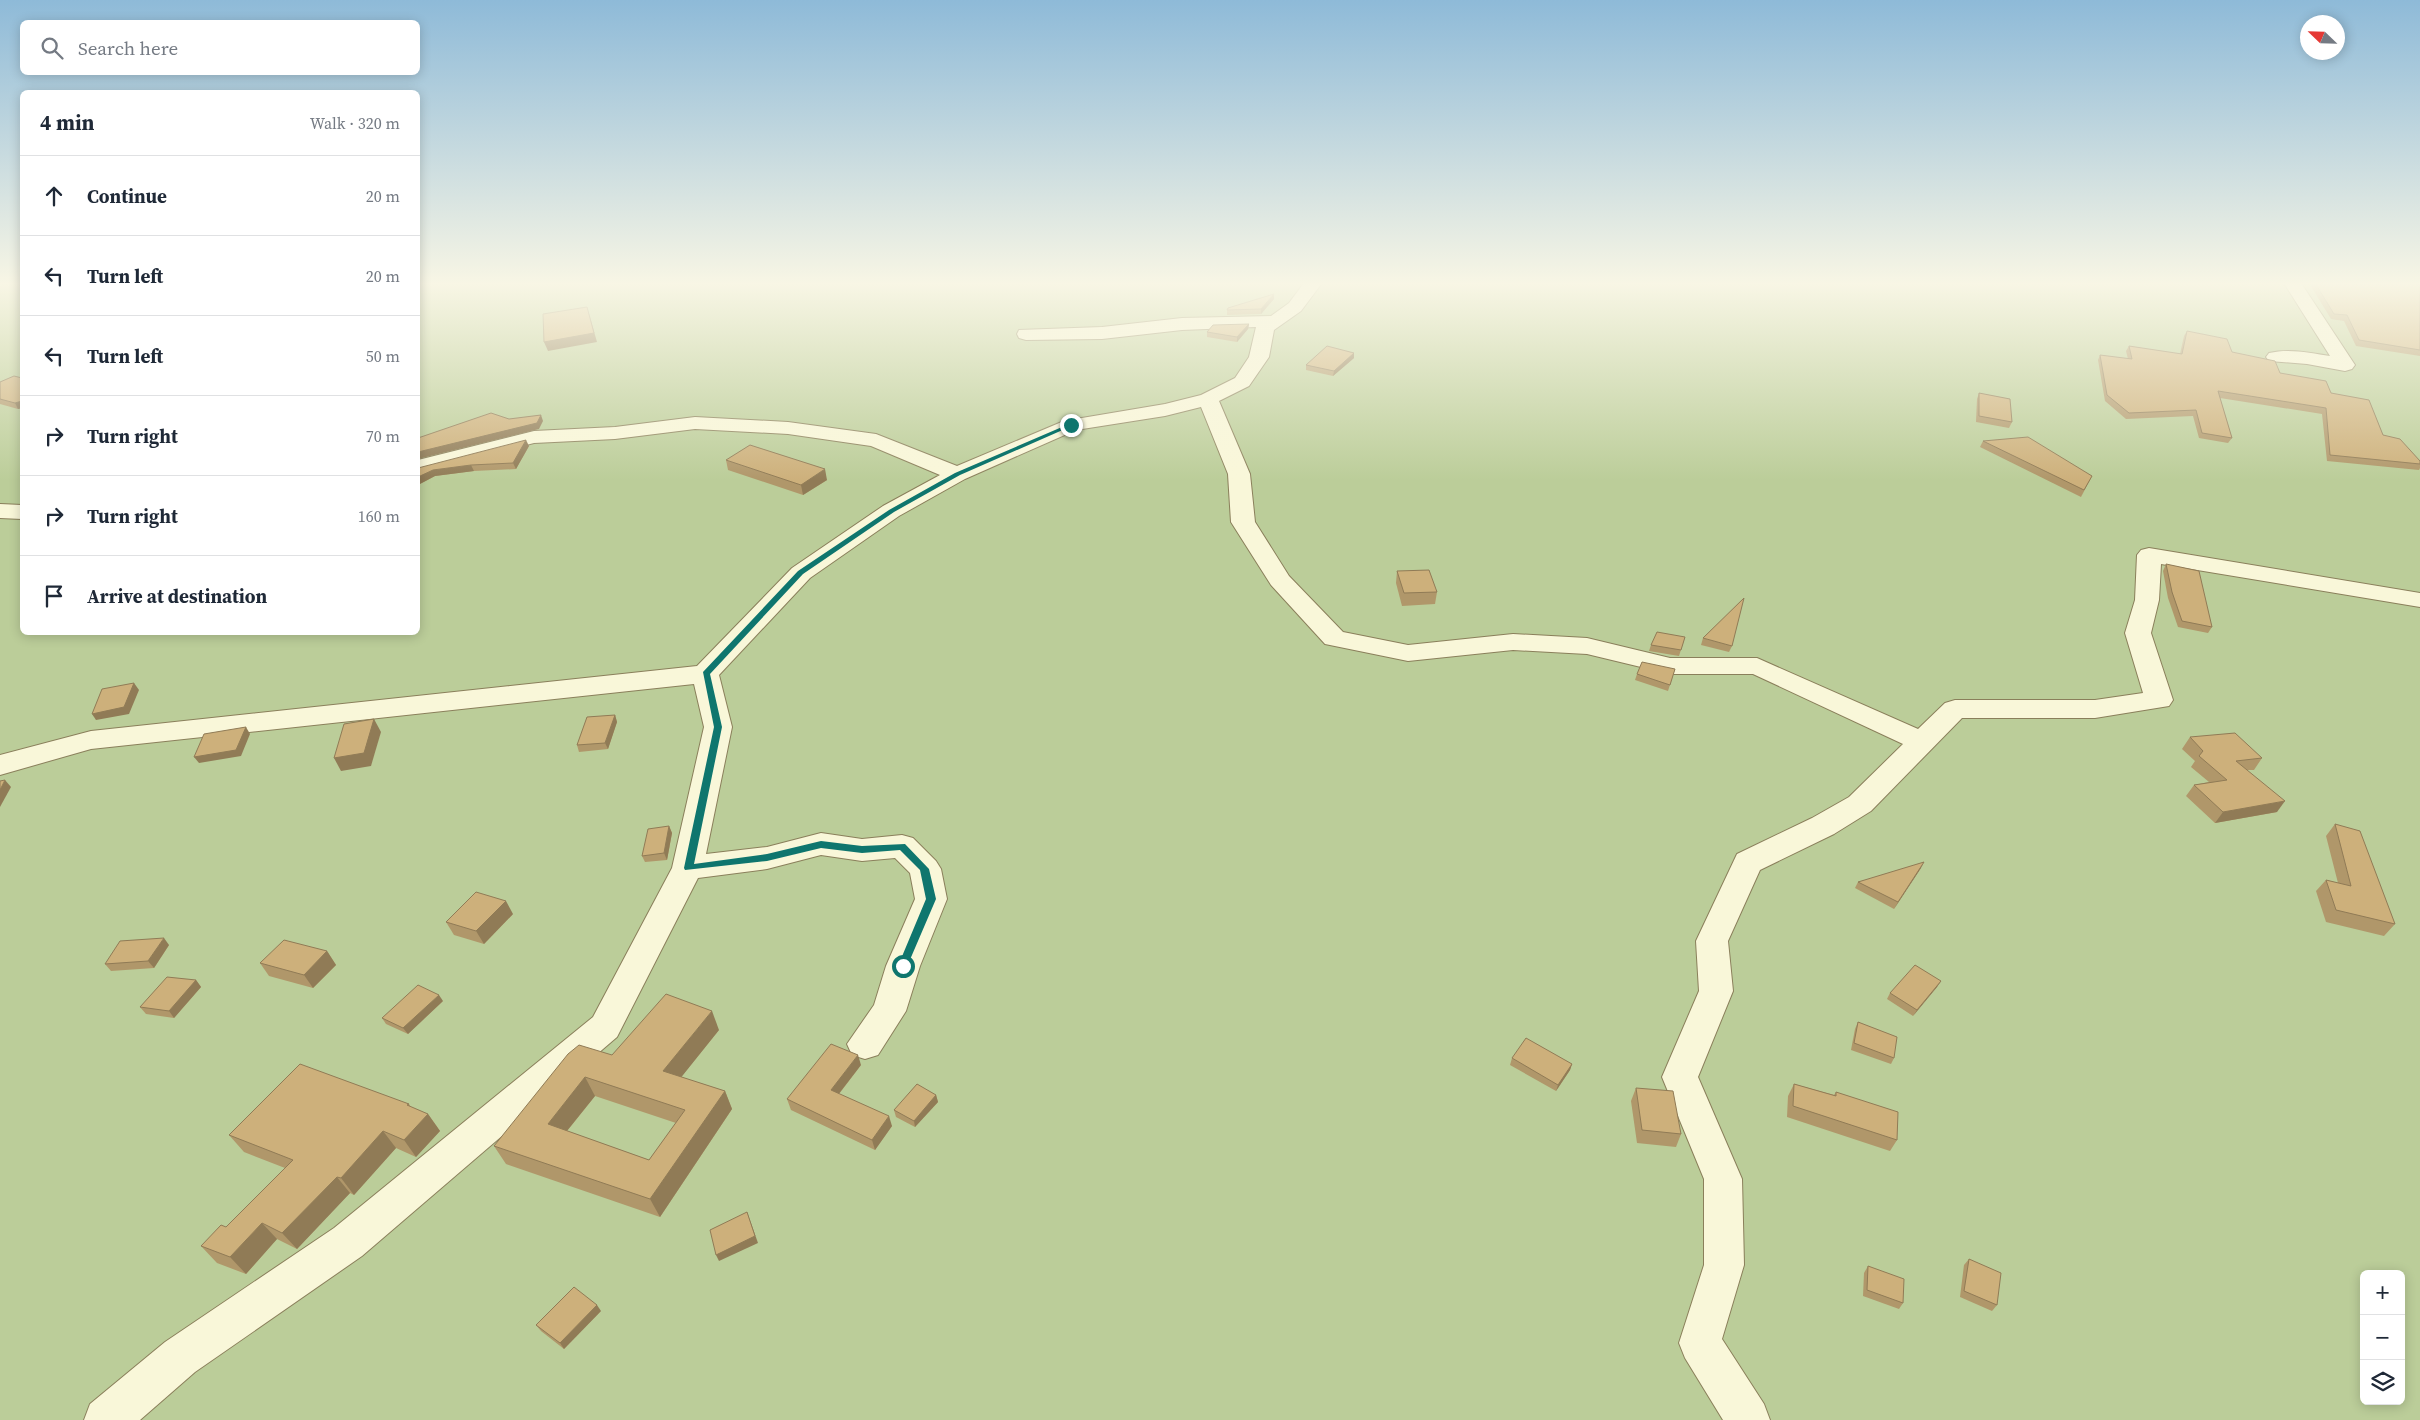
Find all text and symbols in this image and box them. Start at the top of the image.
north arrow [2300,15,2345,60]
search box [20,20,420,75]
icon: search [38,34,66,62]
text: Search here [78,35,178,61]
text: 4 min [40,108,95,137]
text: Walk · 320 m [310,112,400,134]
icon: ahead [40,182,68,210]
text: Continue [87,183,167,209]
text: 20 m [366,185,400,207]
icon: left [40,262,68,290]
text: Turn left [87,263,163,289]
text: 20 m [366,265,400,287]
icon: left [40,342,68,370]
text: Turn left [87,343,163,369]
text: 50 m [366,345,400,367]
route end [1060,414,1083,437]
icon: right [40,422,68,450]
text: Turn right [87,423,178,449]
text: 70 m [366,425,400,447]
icon: right [40,502,68,530]
text: Turn right [87,503,178,529]
text: 160 m [358,505,400,527]
icon: arrive [40,582,68,610]
text: Arrive at destination [87,583,267,609]
route start [892,955,915,978]
map controls [2360,1270,2405,1405]
button: + [2360,1270,2405,1315]
button: − [2360,1315,2405,1360]
button: layers [2360,1360,2405,1405]

